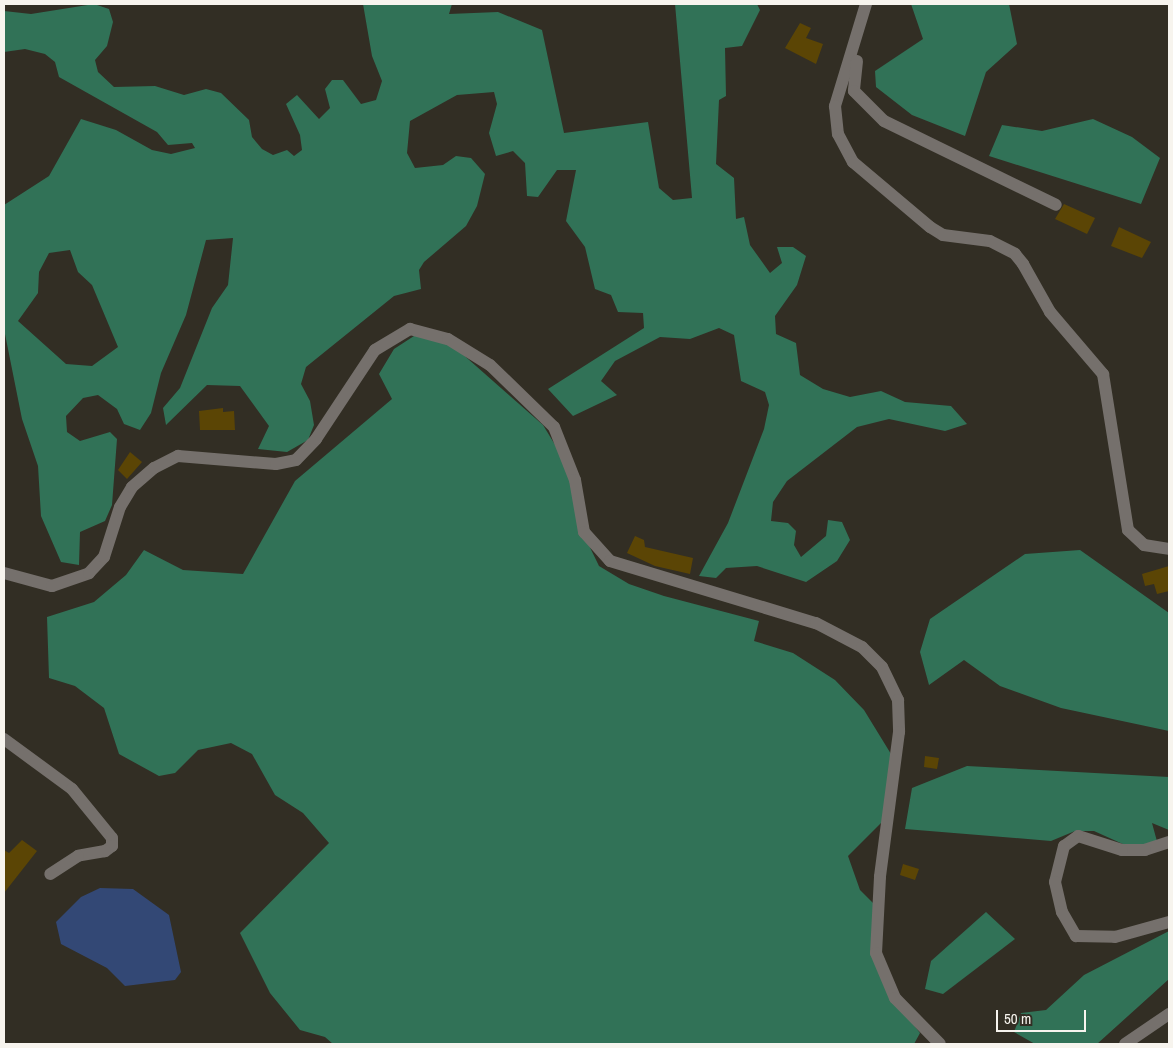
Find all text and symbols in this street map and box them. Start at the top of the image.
scale bar [998,1000,1088,1032]
text: 50 m [1004,1008,1031,1029]

